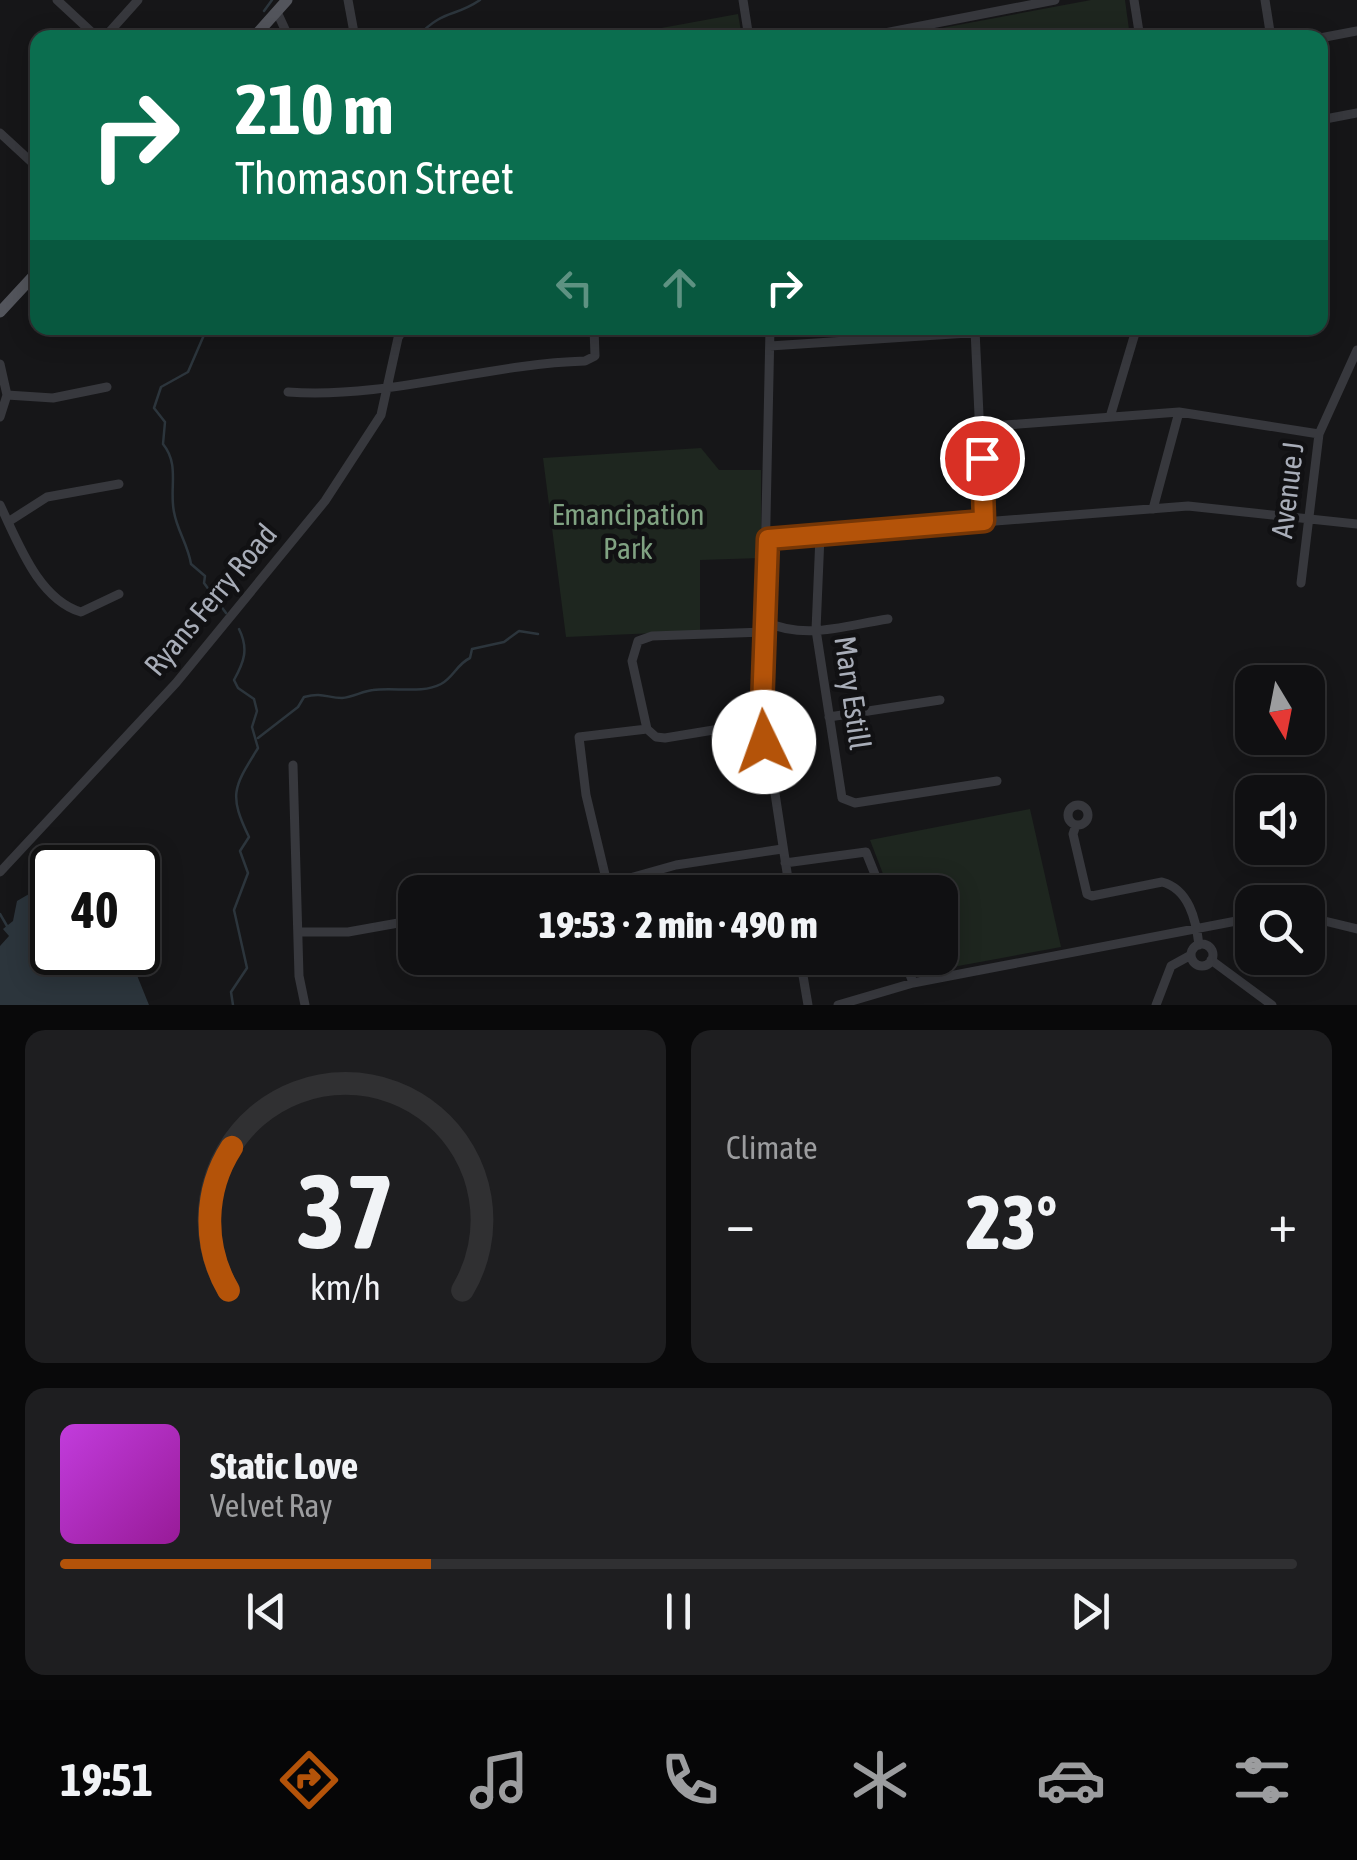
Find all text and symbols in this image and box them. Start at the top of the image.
text: 210 m [235,69,394,149]
icon: right [70,70,200,200]
text: Thomason Street [235,152,514,204]
icon: left [547,260,602,315]
icon: ahead [652,260,707,315]
icon: right [757,260,812,315]
pin [940,416,1025,501]
icon: arrive [955,431,1010,486]
street label: Avenue J [1264,440,1310,540]
park label: Emancipation Park [551,497,705,565]
street label: Ryans Ferry Road [137,517,283,682]
street label: Mary Estill [828,634,878,752]
north arrow [1235,665,1325,755]
map controls [1235,665,1325,975]
position arrow [712,690,816,794]
button: sound [1235,775,1325,865]
speed limit sign: 40 [30,845,160,975]
button: search [1235,885,1325,975]
text: 19:53 · 2 min · 490 m [538,903,818,946]
text: Climate [726,1129,818,1166]
text: 37 [297,1151,394,1270]
text: 23° [966,1179,1057,1265]
text: − [726,1191,755,1254]
text: + [1268,1191,1297,1254]
text: km/h [310,1267,381,1308]
text: Static Love [210,1444,358,1487]
text: Velvet Ray [210,1487,332,1524]
icon: previous [239,1584,294,1639]
icon: pause [651,1584,706,1639]
icon: next [1063,1584,1118,1639]
icon: directions [274,1745,344,1815]
icon: music [464,1745,534,1815]
icon: phone [655,1745,725,1815]
icon: climate [845,1745,915,1815]
icon: car [1036,1745,1106,1815]
icon: filters [1227,1745,1297,1815]
text: 19:51 [60,1754,153,1806]

